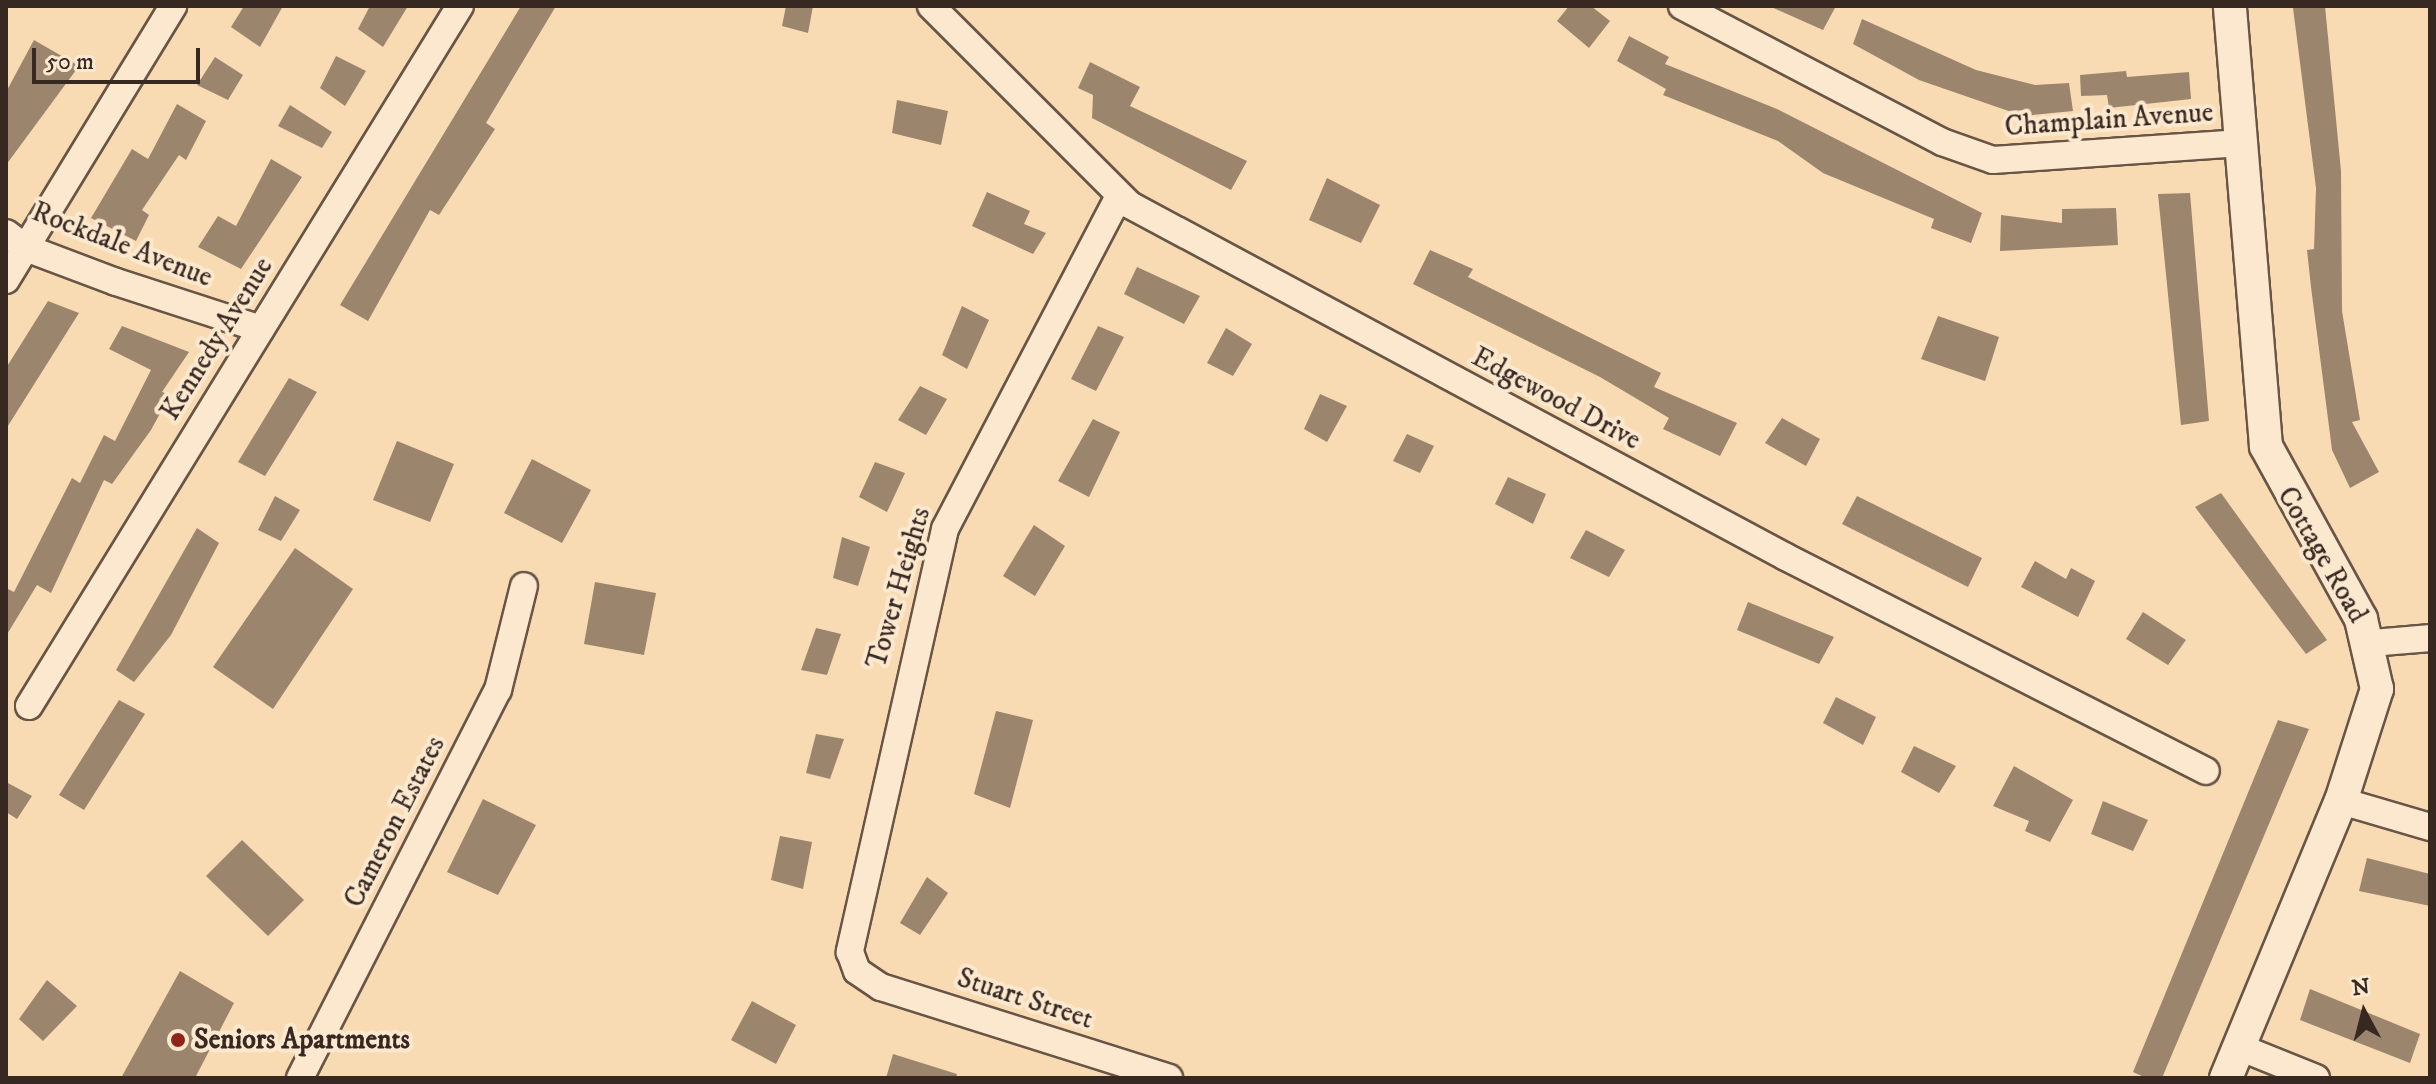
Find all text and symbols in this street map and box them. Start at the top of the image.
scale bar [36,32,204,82]
text: 50 m [46,47,94,77]
street label: Champlain Avenue [2004,96,2214,144]
street label: Rockdale Avenue [27,195,217,295]
street label: Kennedy Avenue [154,251,280,427]
street label: Edgewood Drive [1466,340,1646,458]
street label: Cottage Road [2270,481,2374,629]
street label: Tower Heights [860,504,938,672]
street label: Cameron Estates [337,731,453,913]
street label: Stuart Street [953,961,1097,1037]
north arrow [2324,972,2404,1052]
text: N [2350,973,2372,1002]
place label: Seniors Apartments [194,1023,410,1057]
marker: Seniors Apartments [169,1031,187,1049]

